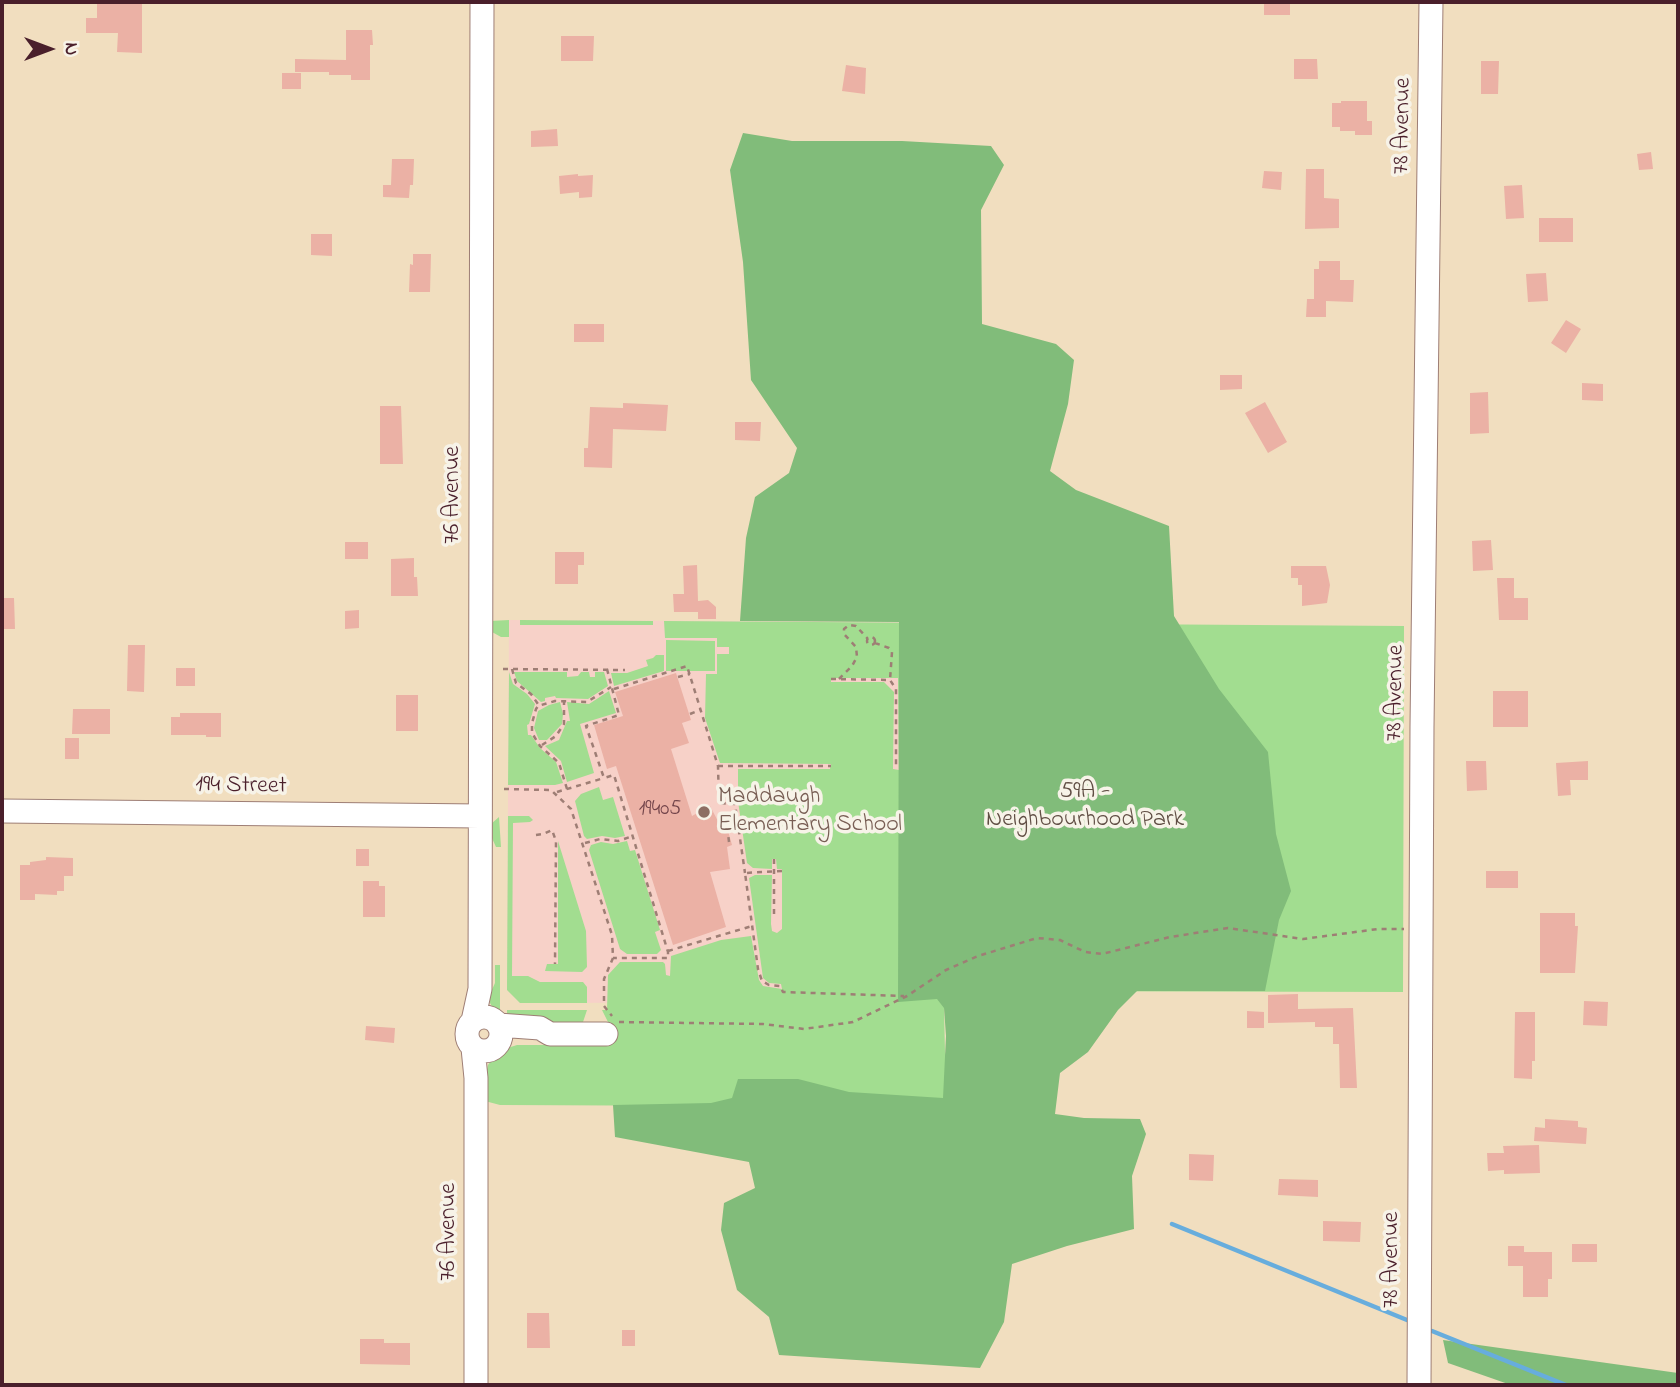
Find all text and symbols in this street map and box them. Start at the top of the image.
north arrow [14,14,84,84]
text: N [57,43,84,55]
street label: 78 Avenue [1389,77,1419,175]
street label: 76 Avenue [440,446,468,544]
street label: 78 Avenue [1382,644,1412,742]
street label: 194 Street [195,772,287,802]
park label: 59A - Neighbourhood Park [986,779,1184,835]
place label: Maddaugh Elementary School [718,784,902,840]
house number: 19405 [639,798,681,824]
marker: Maddaugh Elementary School [696,804,712,820]
street label: 76 Avenue [436,1183,464,1281]
street label: 78 Avenue [1379,1212,1407,1308]

